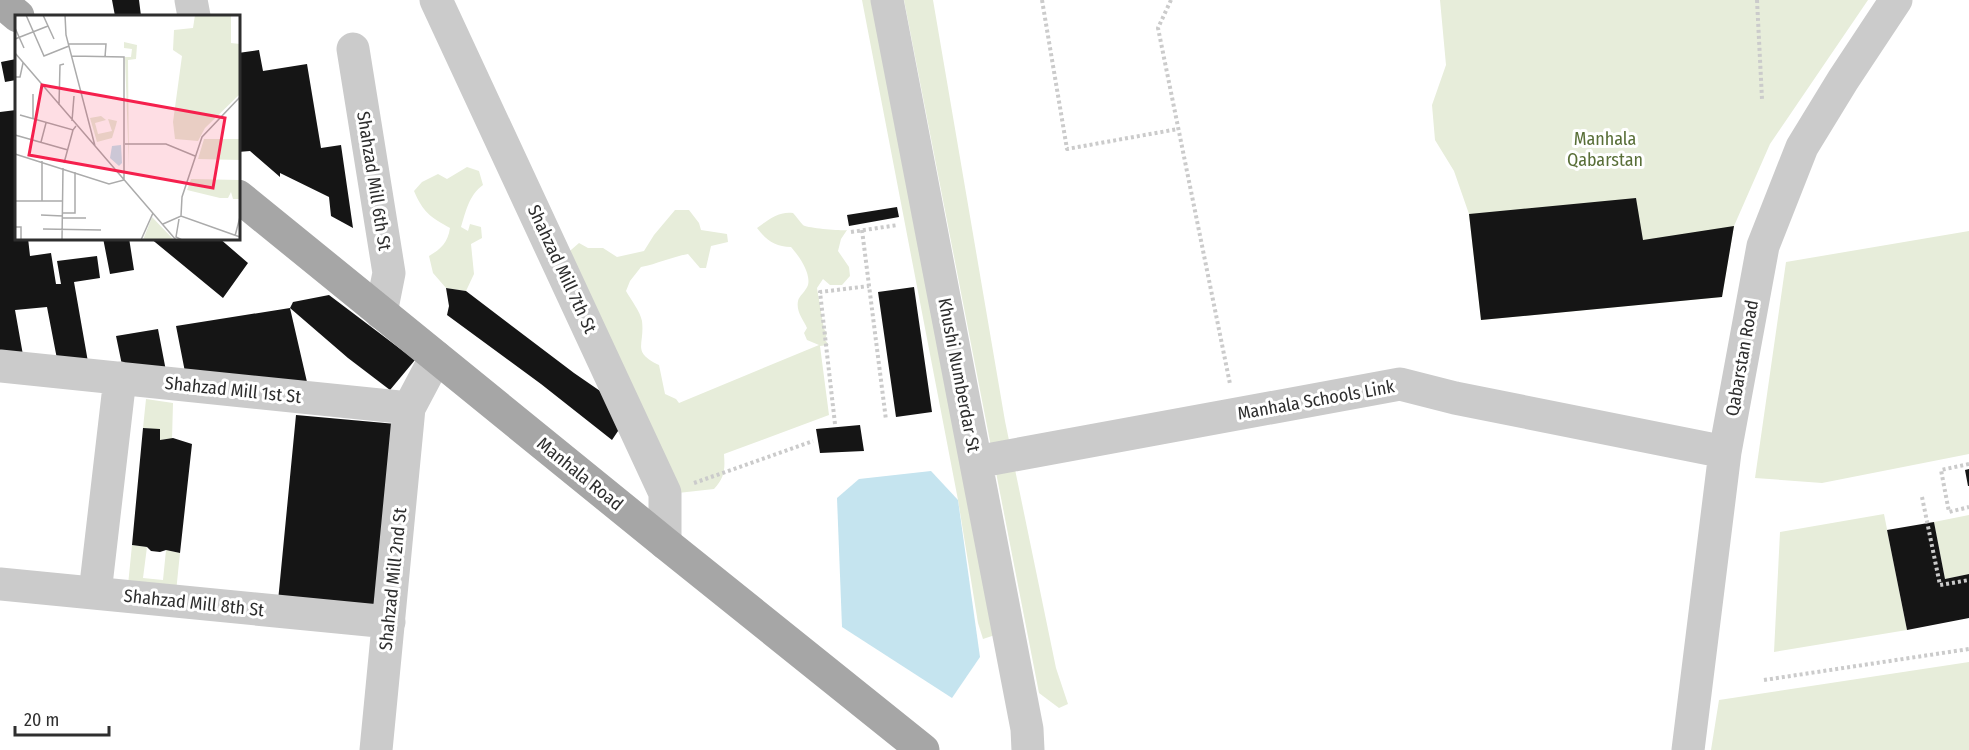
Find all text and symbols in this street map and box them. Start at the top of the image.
inset map [15,15,240,240]
street label: Shahzad Mill 6th St [352,110,396,252]
park label: Manhala Qabarstan [1567,128,1643,171]
street label: Shahzad Mill 7th St [523,201,601,337]
street label: Khushi Numberdar St [933,296,985,454]
street label: Qabarstan Road [1721,298,1763,418]
street label: Shahzad Mill 1st St [164,372,302,408]
street label: Manhala Schools Link [1236,375,1397,425]
street label: Manhala Road [533,433,627,515]
street label: Shahzad Mill 2nd St [375,506,411,652]
street label: Shahzad Mill 8th St [123,585,265,621]
scale bar [15,699,110,737]
text: 20 m [24,709,59,731]

